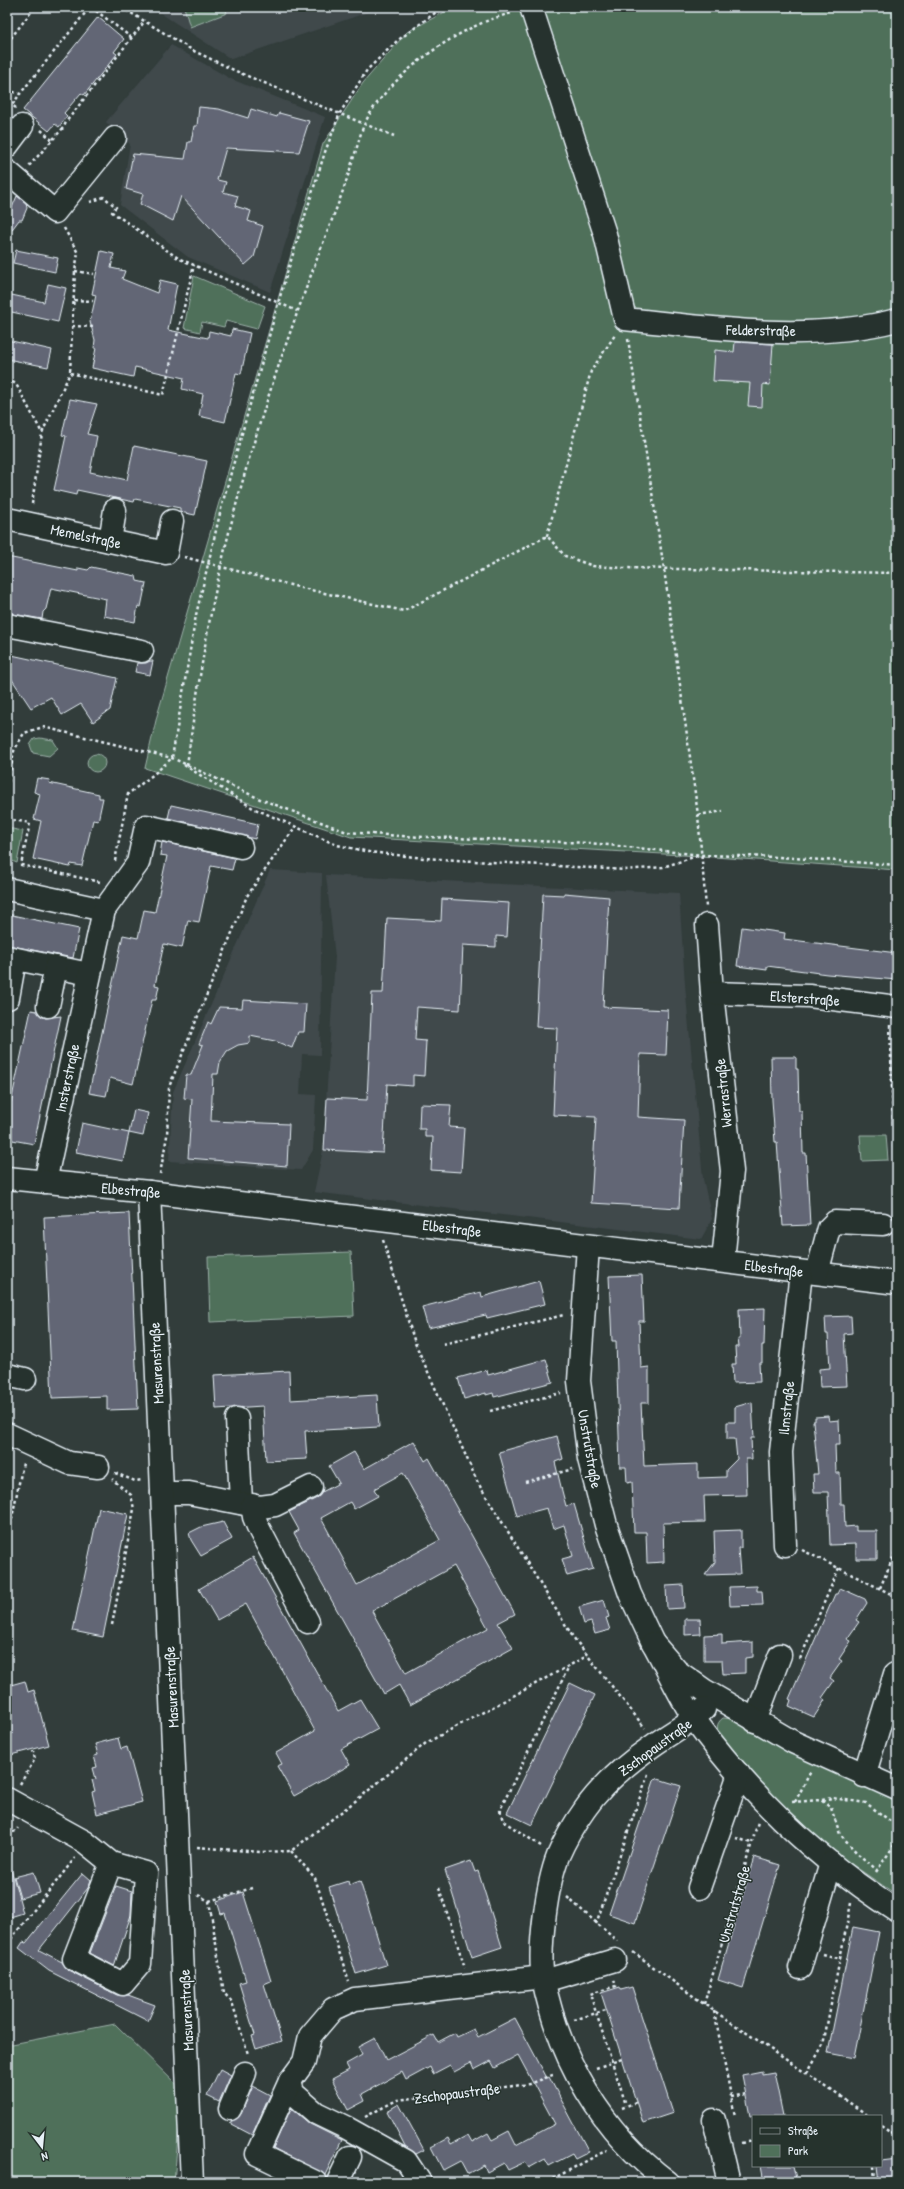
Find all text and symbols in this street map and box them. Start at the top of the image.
street label: Felderstraße [725,319,796,341]
street label: Memelstraße [49,518,123,554]
street label: Elsterstraße [769,985,841,1011]
street label: Insterstraße [50,1042,84,1114]
street label: Werrastraße [709,1057,737,1128]
street label: Elbestraße [101,1177,161,1203]
street label: Elbestraße [421,1214,483,1242]
street label: Elbestraße [743,1254,805,1282]
street label: Masurenstraße [143,1322,169,1404]
street label: Ilmstraße [773,1380,799,1436]
street label: Unstrutstraße [573,1408,607,1490]
street label: Masurenstraße [158,1646,184,1728]
street label: Zschopaustraße [614,1713,696,1781]
street label: Unstrutstraße [713,1863,755,1945]
street label: Masurenstraße [173,1969,199,2051]
street label: Zschopaustraße [413,2077,501,2109]
legend [752,2115,882,2167]
text: Straße [788,2122,818,2139]
north arrow [22,2127,62,2167]
text: Park [788,2142,808,2159]
text: N [40,2149,50,2164]

